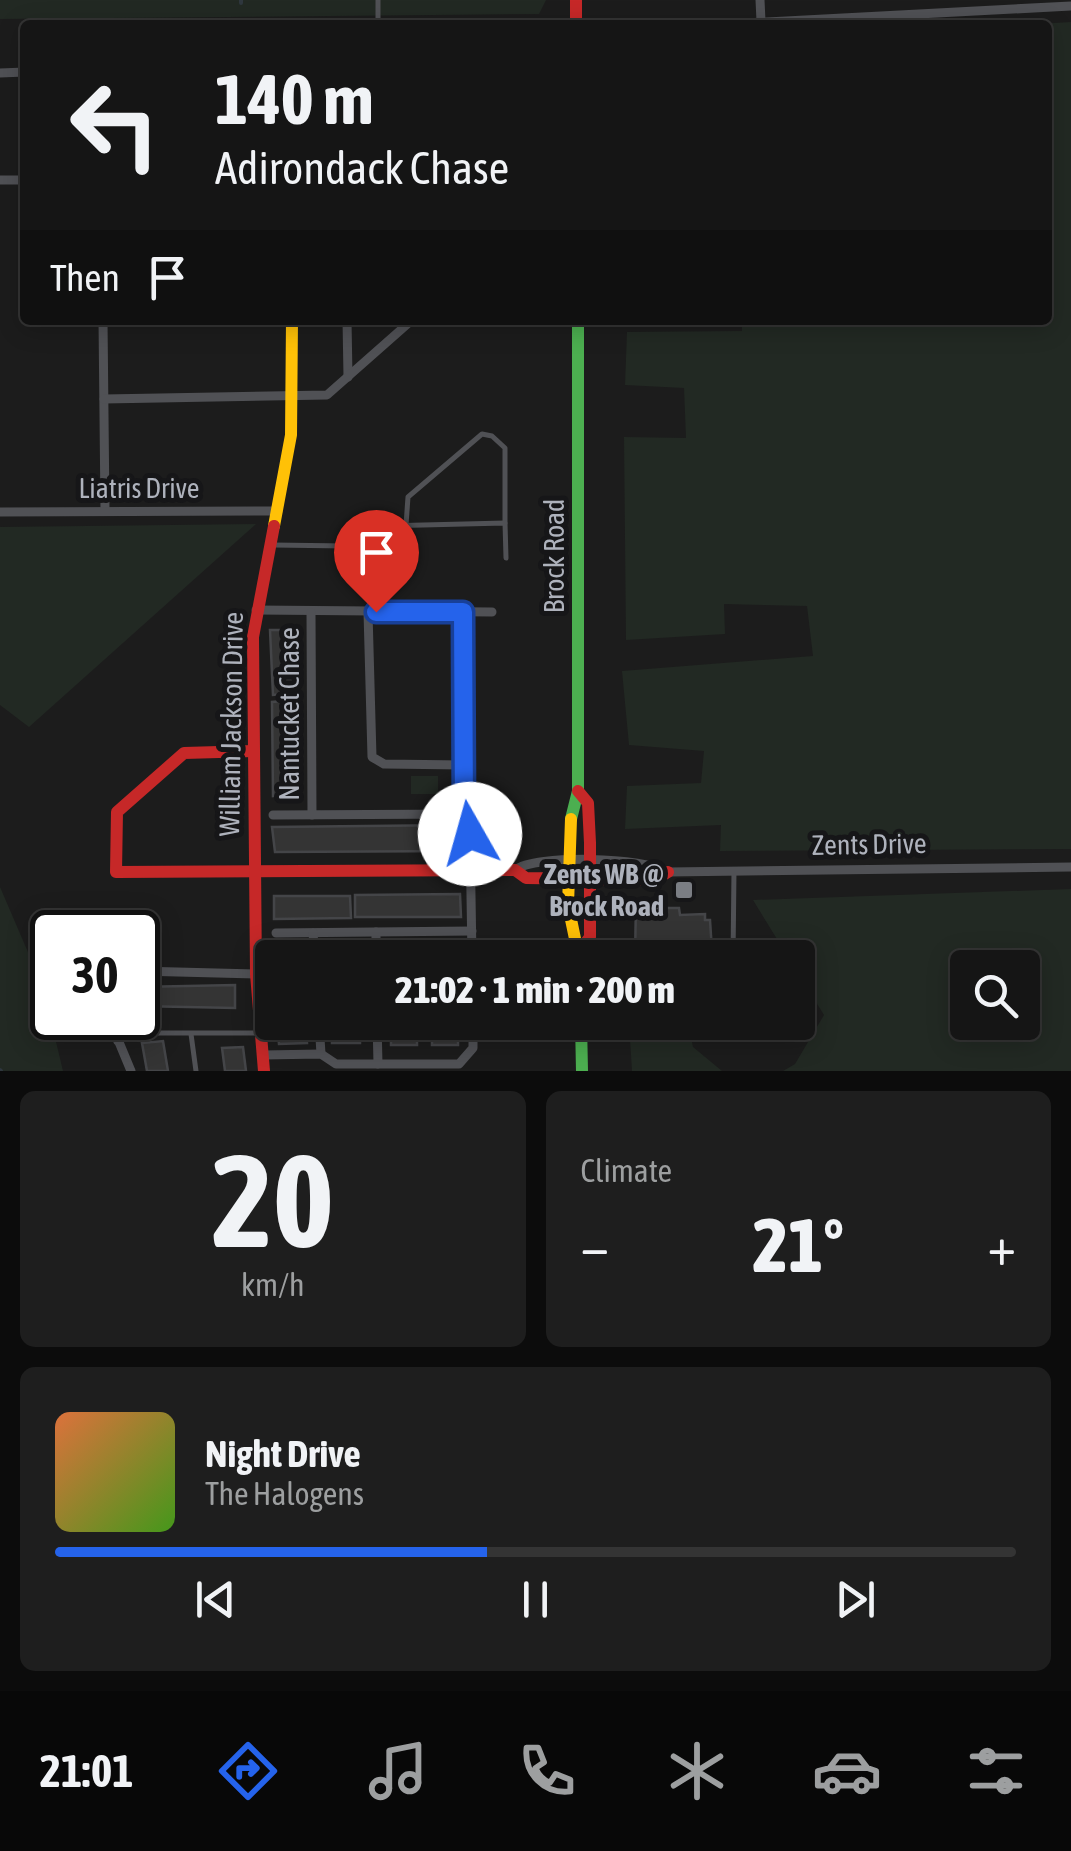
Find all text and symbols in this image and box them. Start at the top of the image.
text: 140 m [215,59,374,139]
icon: left [50,60,180,190]
text: Adirondack Chase [215,142,509,194]
icon: arrive [140,250,195,305]
text: Then [50,256,120,299]
street label: Liatris Drive [78,472,200,504]
street label: Brock Road [538,499,570,613]
pin [334,510,419,613]
icon: arrive [349,525,404,580]
street label: William Jackson Drive [213,611,249,837]
street label: Nantucket Chase [273,627,305,801]
position arrow [418,782,522,886]
street label: Zents Drive [811,827,927,861]
place label: Zents WB @ Brock Road [544,858,664,922]
marker: Zents WB @ Brock Road [673,879,695,901]
speed limit sign: 30 [30,910,160,1040]
map controls [950,950,1040,1040]
button: search [950,950,1040,1040]
text: 21:02 · 1 min · 200 m [395,968,675,1011]
text: 20 [212,1126,334,1275]
text: Climate [581,1152,672,1189]
text: 21° [753,1202,844,1288]
text: − [581,1214,609,1277]
text: + [987,1214,1016,1277]
text: km/h [241,1266,304,1303]
text: Night Drive [205,1432,361,1475]
text: The Halogens [205,1475,364,1512]
icon: previous [188,1572,243,1627]
icon: pause [508,1572,563,1627]
icon: next [828,1572,883,1627]
icon: directions [213,1736,283,1806]
icon: music [363,1736,433,1806]
icon: phone [512,1736,582,1806]
icon: climate [662,1736,732,1806]
icon: car [812,1736,882,1806]
icon: filters [961,1736,1031,1806]
text: 21:01 [40,1745,133,1797]

